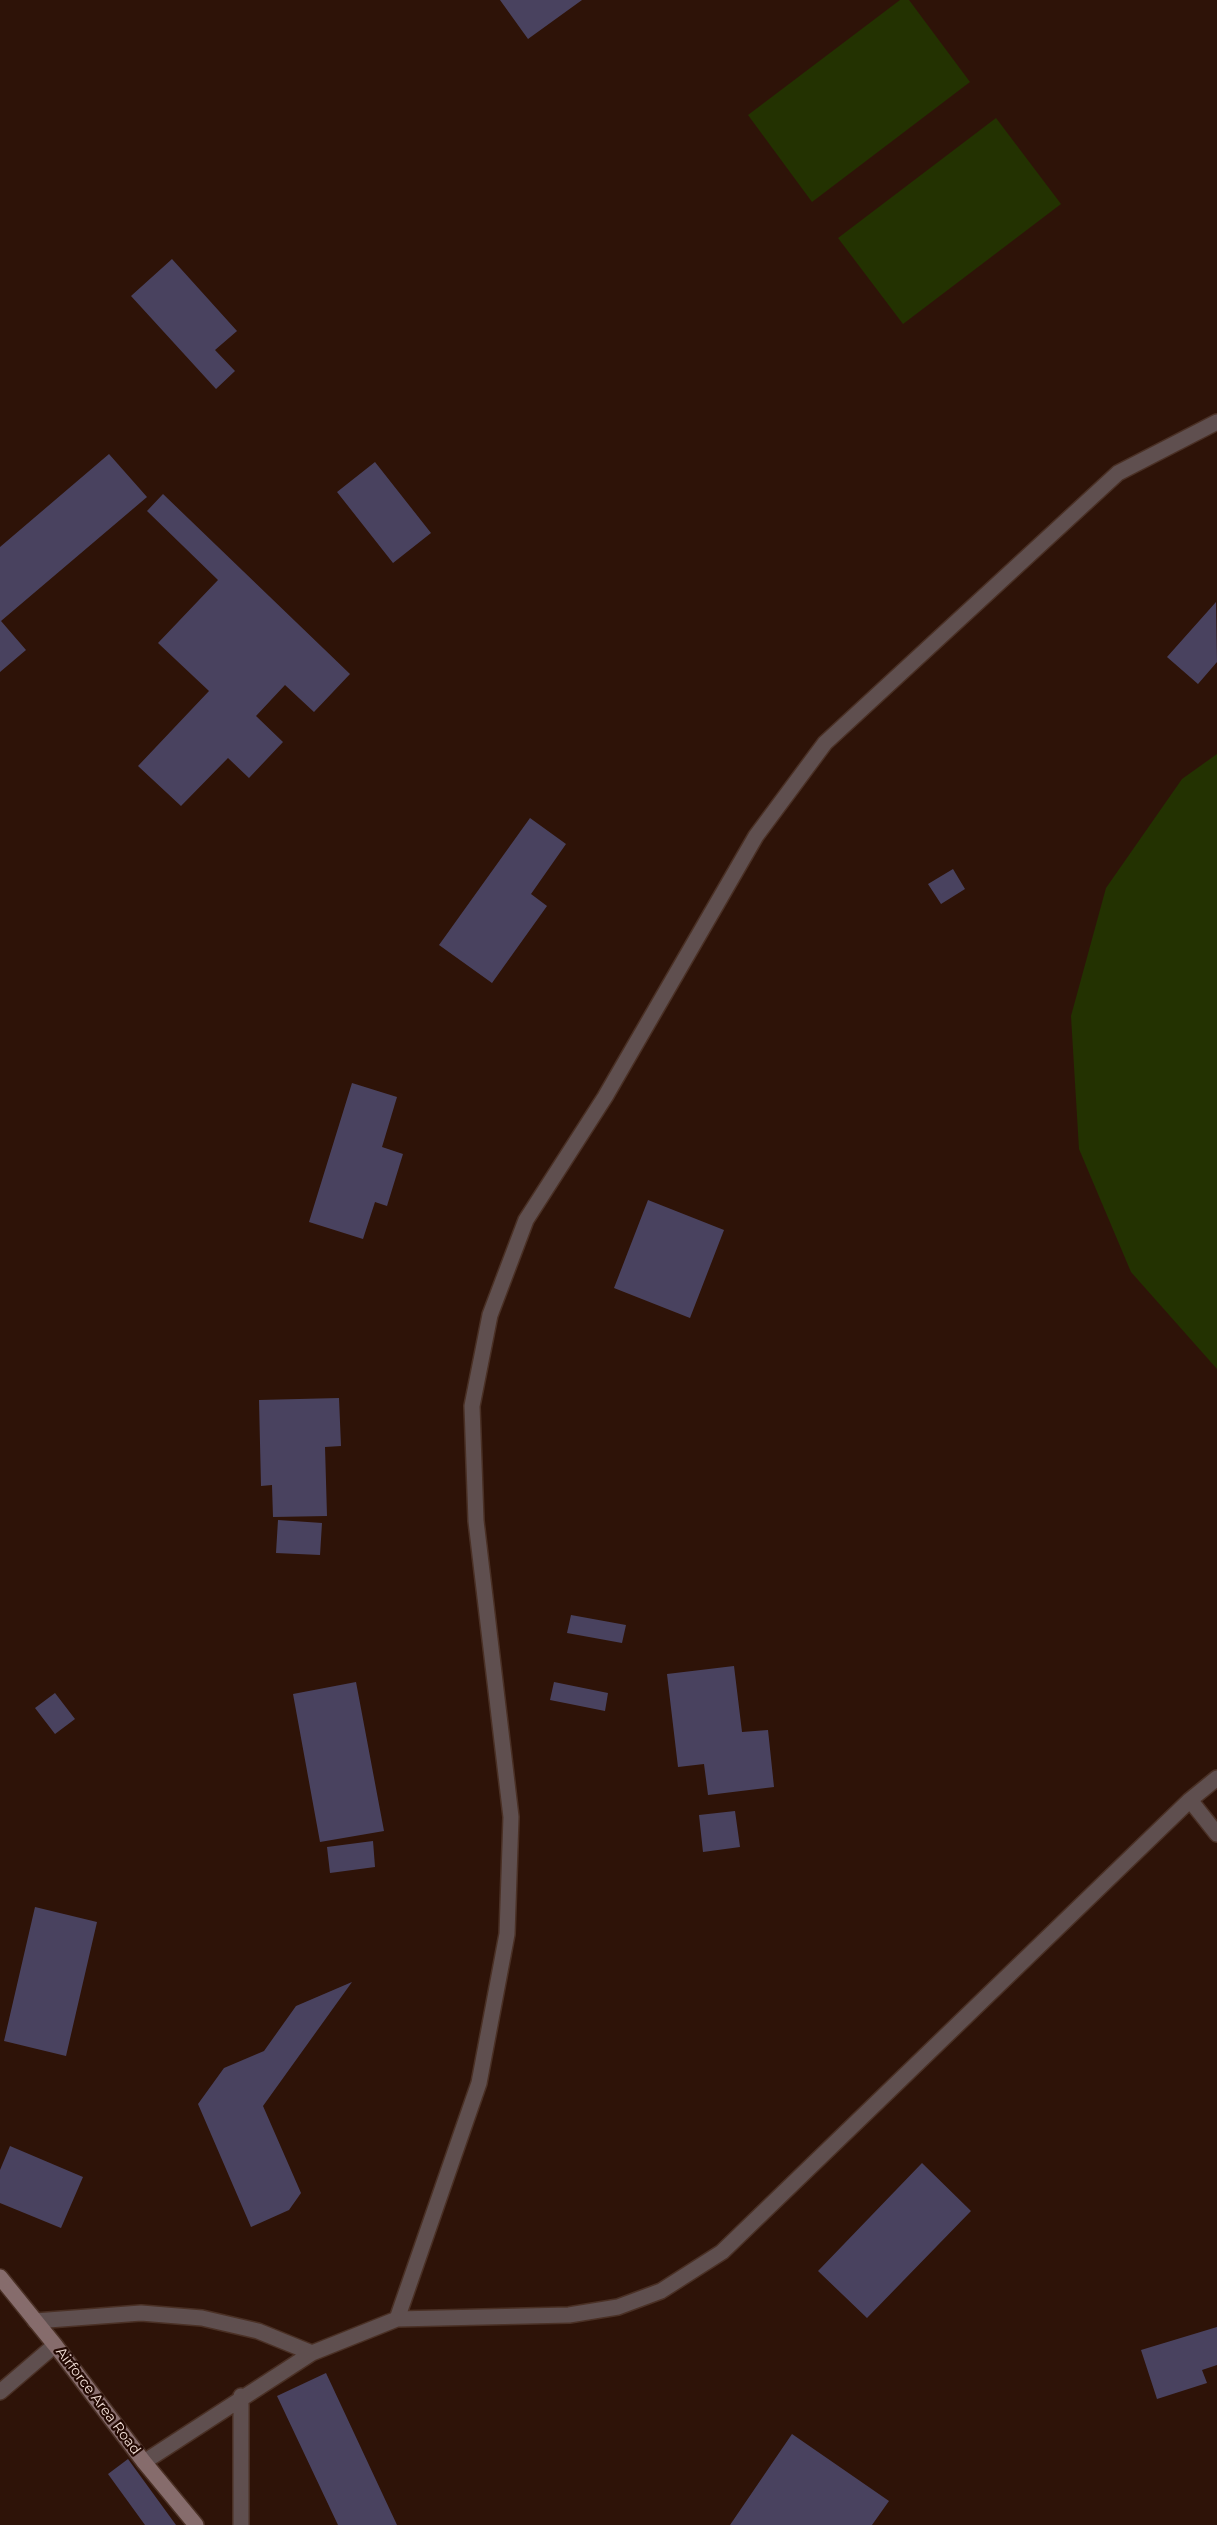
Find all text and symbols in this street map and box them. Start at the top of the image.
street label: Airforce Area Road [52,2344,144,2458]

